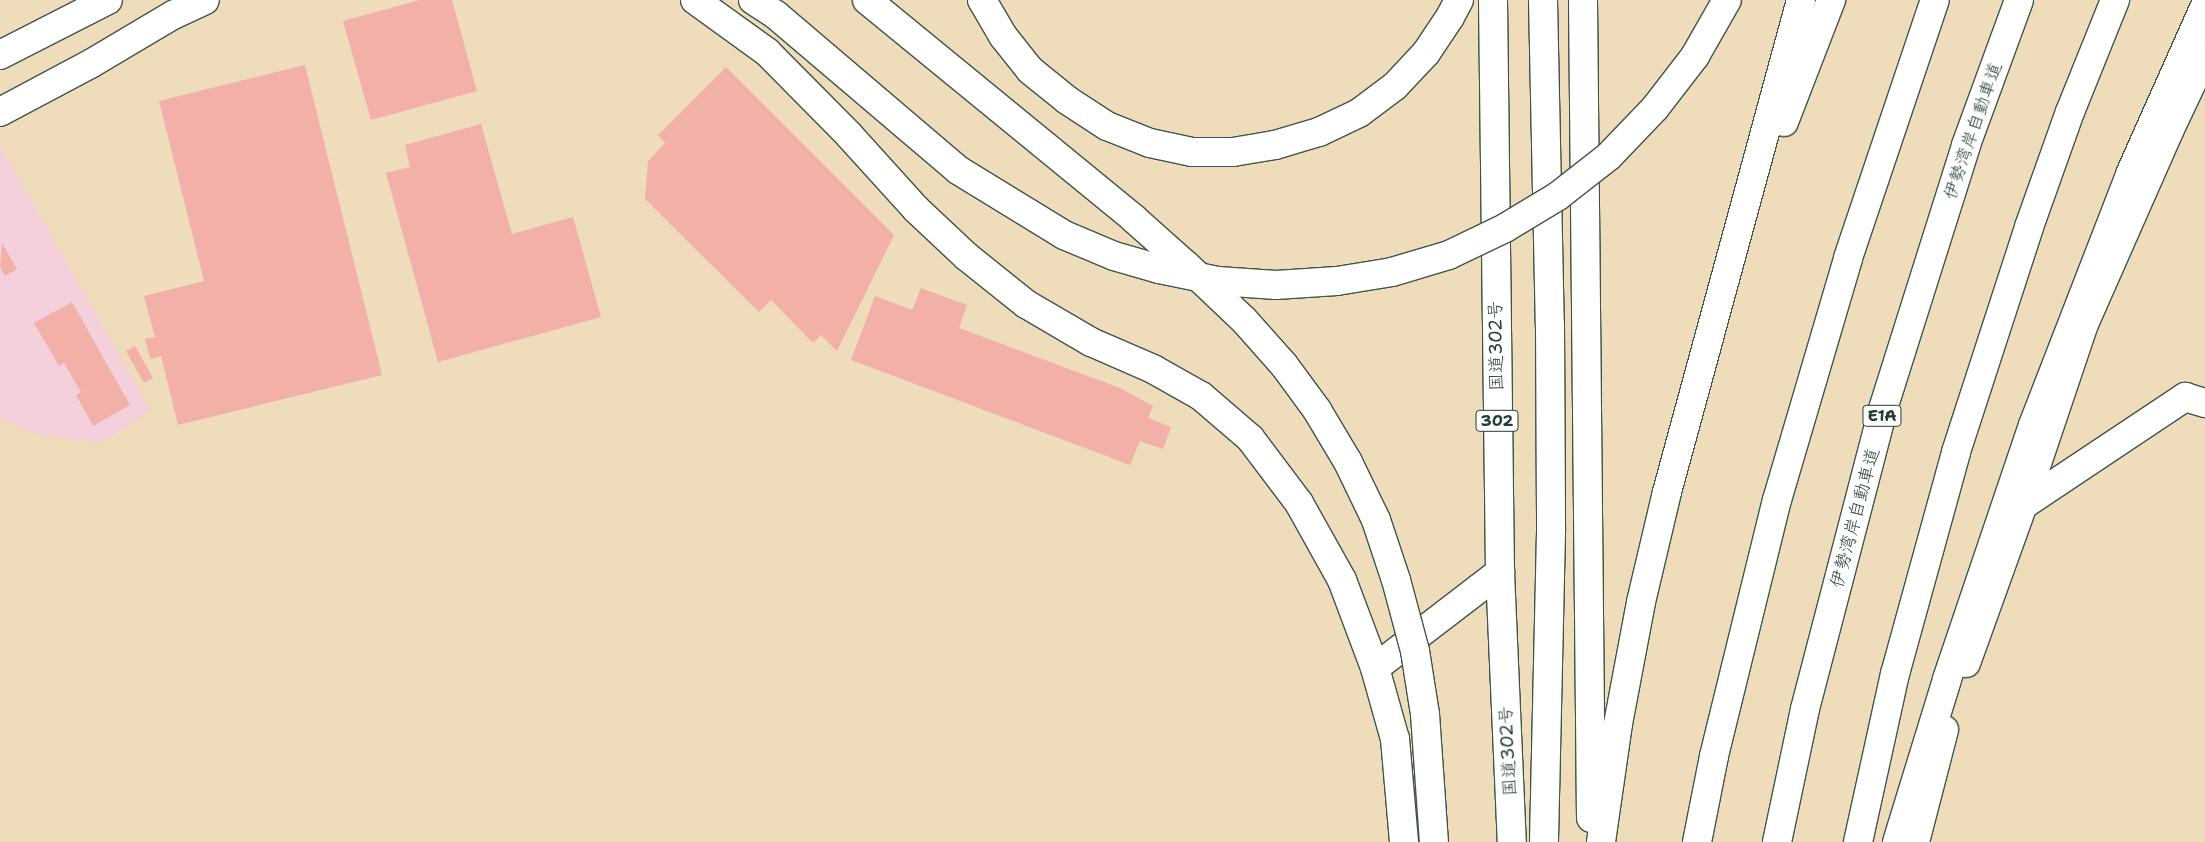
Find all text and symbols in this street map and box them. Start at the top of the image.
street label: 伊勢湾岸自動車道 [1939,59,2007,203]
street label: 国道302号 [1484,301,1508,391]
road number: E1A [1862,402,1902,430]
road number: 302 [1474,408,1520,434]
street label: 伊勢湾岸自動車道 [1826,446,1884,590]
street label: 国道302号 [1495,705,1521,797]

